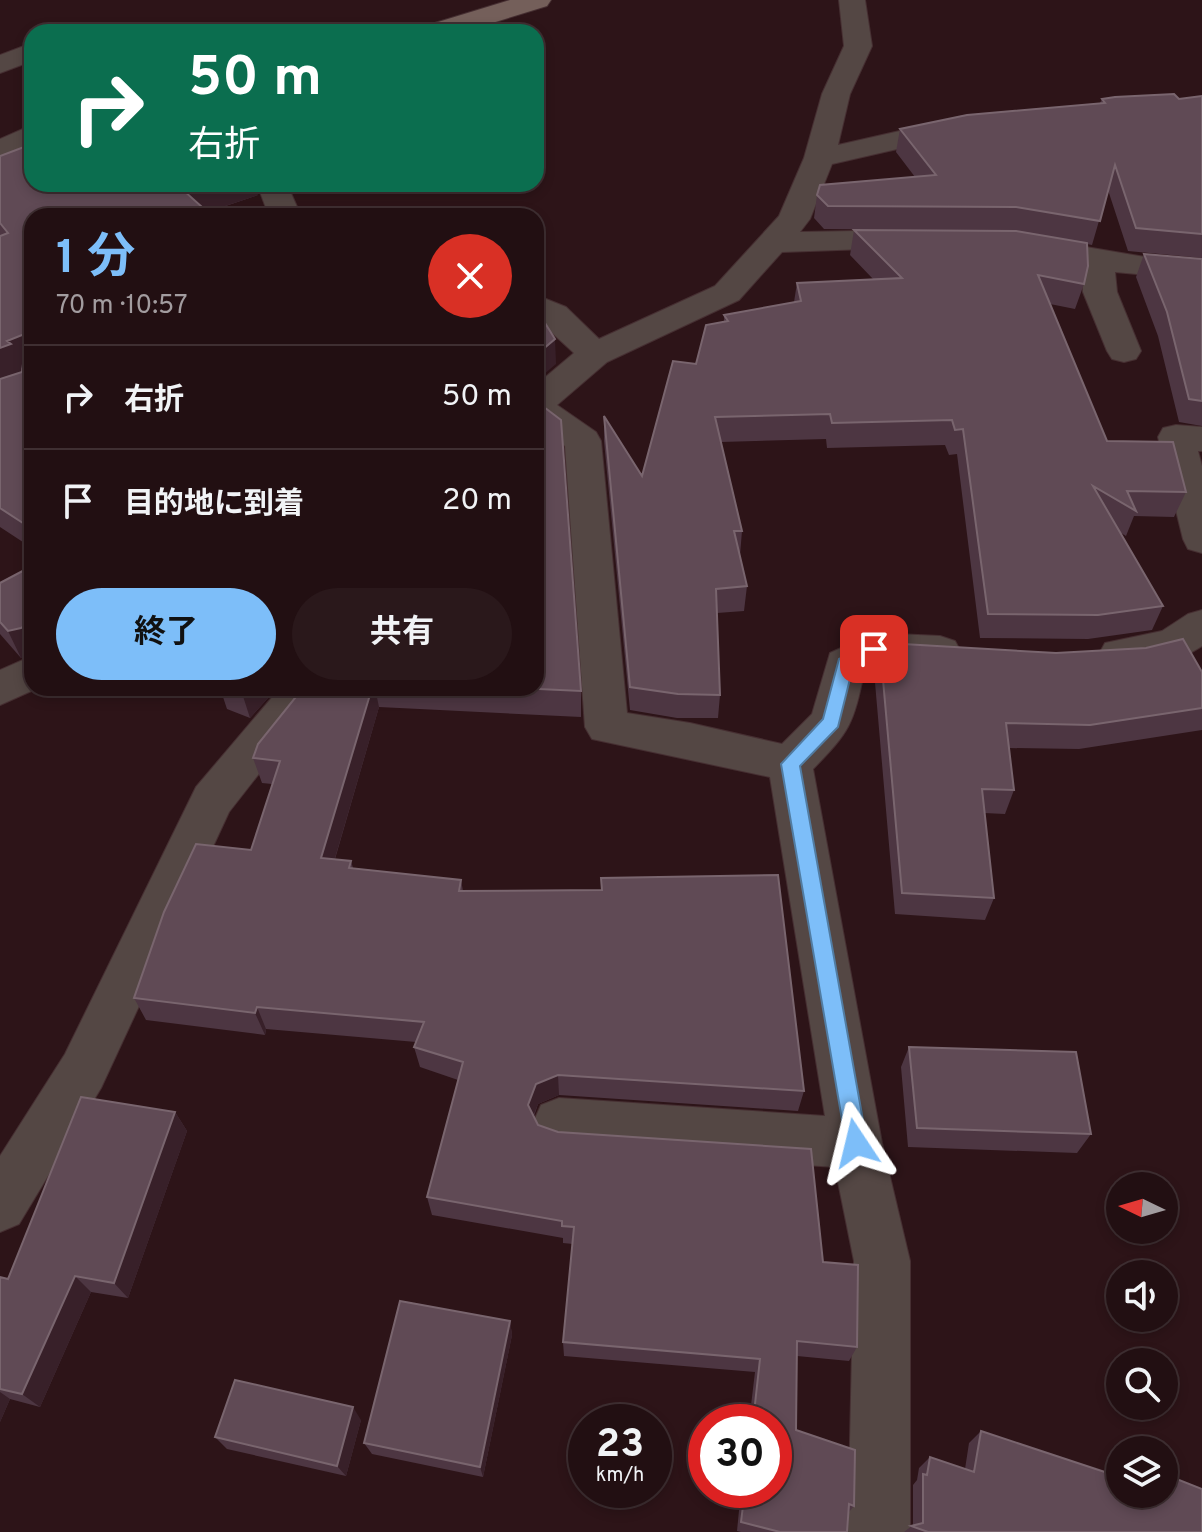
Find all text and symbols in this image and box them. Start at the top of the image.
text: 50 m [188,45,322,115]
icon: right [56,56,160,160]
text: 右折 [188,124,260,170]
text: 1 分 [56,230,135,290]
button: close [428,234,512,318]
text: 70 m · 10:57 [56,290,188,323]
icon: right [56,375,100,419]
text: 50 m [442,379,512,416]
text: 右折 [124,383,184,420]
icon: arrive [56,479,100,523]
text: 20 m [442,483,512,520]
text: 目的地に到着 [124,487,304,524]
button: 終了 [56,588,276,680]
button: 共有 [292,588,512,680]
pin [840,615,908,683]
icon: arrive [852,627,896,671]
position arrow [814,1101,898,1185]
north arrow [1106,1172,1178,1244]
map controls [1106,1172,1178,1508]
button: sound [1106,1260,1178,1332]
button: search [1106,1348,1178,1420]
speed limit sign: 30 [688,1404,792,1508]
text: 23 [596,1421,644,1471]
button: layers [1106,1436,1178,1508]
text: km/h [596,1463,644,1489]

